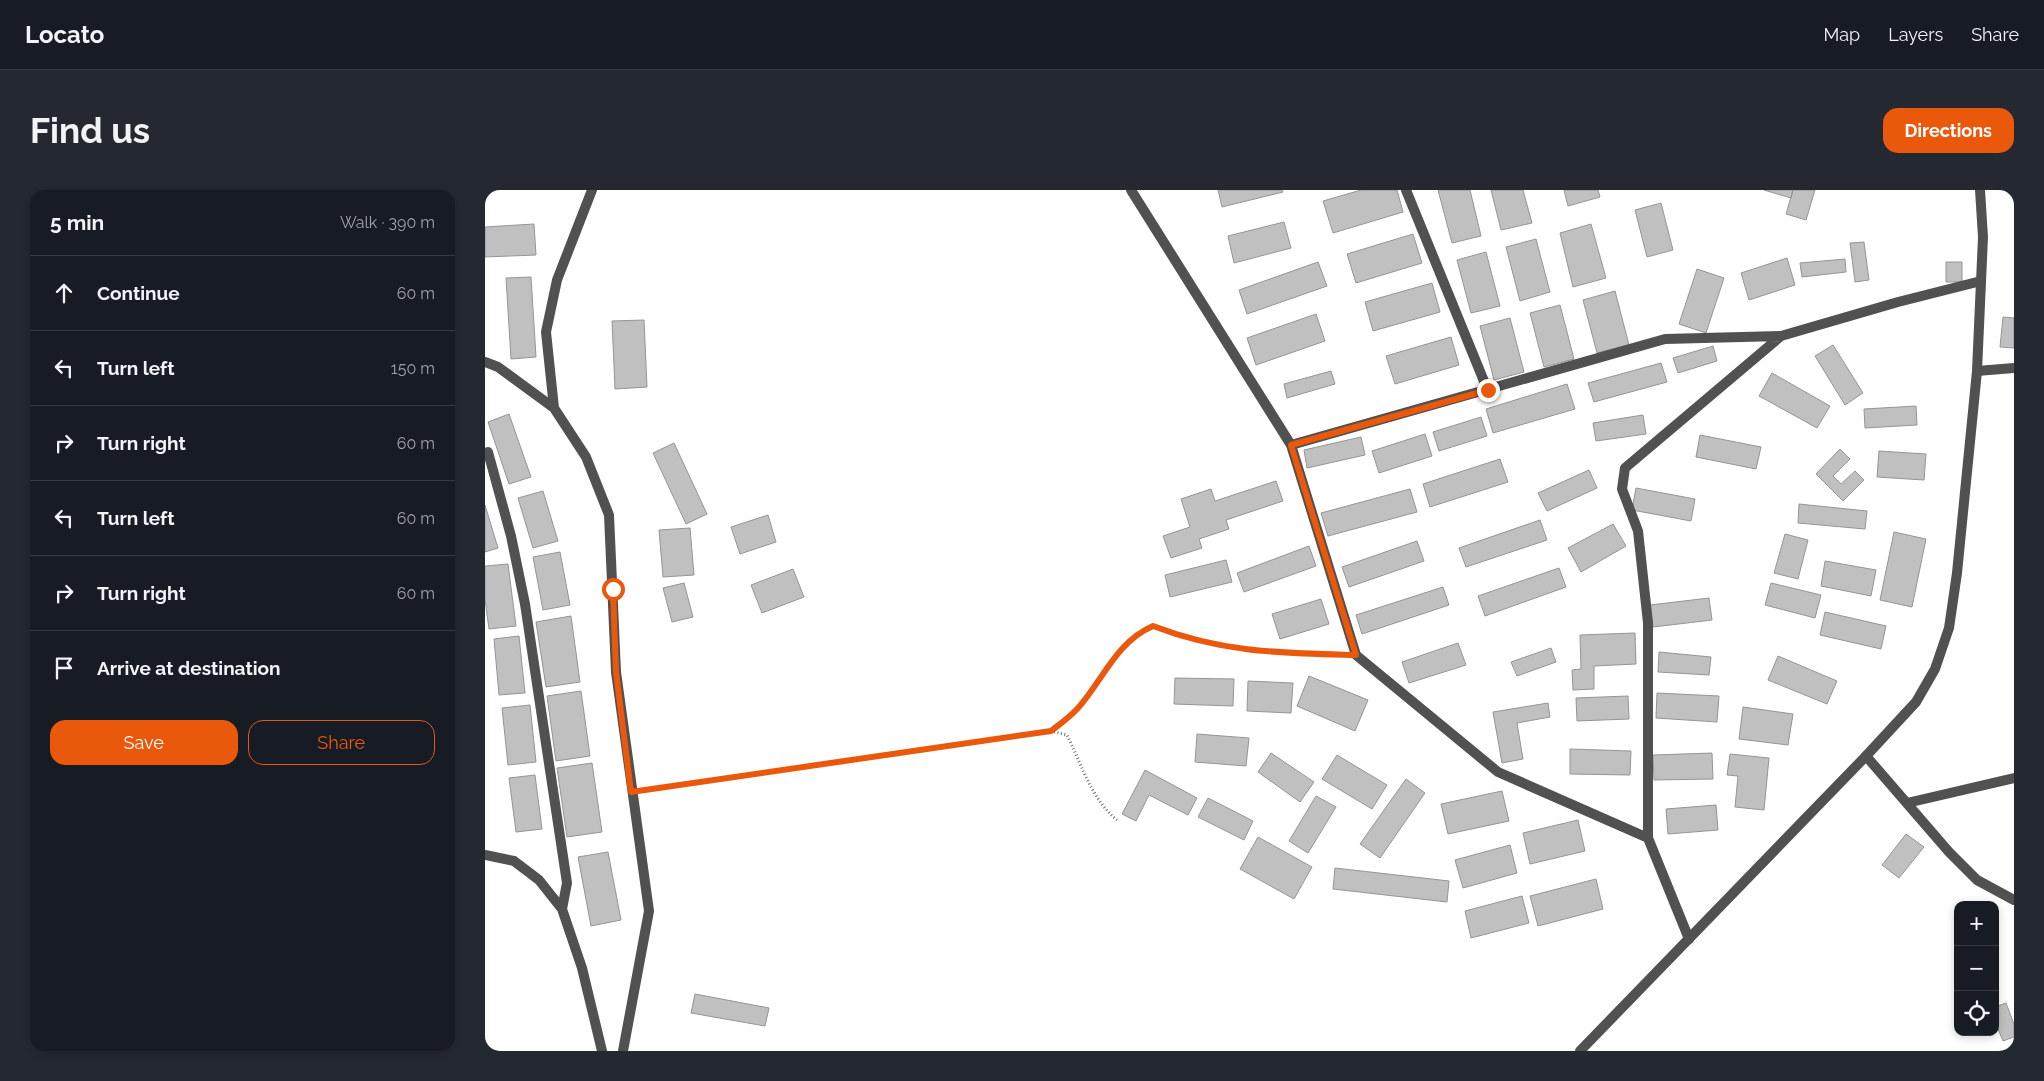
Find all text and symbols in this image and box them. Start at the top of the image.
text: Locato [25,20,104,49]
text: Map [1824,24,1860,45]
text: Layers [1888,24,1943,45]
text: Share [1971,24,2019,45]
button: Directions [1883,108,2014,153]
text: Find us [30,110,150,151]
text: 5 min [50,210,104,235]
text: Walk · 390 m [340,213,435,232]
icon: ahead [50,279,78,307]
text: Continue [97,282,180,304]
text: 60 m [397,284,435,303]
icon: left [50,354,78,382]
text: Turn left [97,357,174,379]
text: 150 m [391,359,435,378]
route end [1477,379,1500,402]
icon: right [50,429,78,457]
text: Turn right [97,432,186,454]
text: 60 m [397,434,435,453]
icon: left [50,504,78,532]
text: Turn left [97,507,174,529]
text: 60 m [397,509,435,528]
route start [602,578,625,601]
icon: right [50,579,78,607]
text: Turn right [97,582,186,604]
text: 60 m [397,584,435,603]
icon: arrive [50,654,78,682]
text: Arrive at destination [97,657,281,679]
button: Save [50,720,238,765]
button: Share [248,720,435,765]
map controls [1954,901,1999,1036]
button: + [1954,901,1999,946]
button: − [1954,946,1999,991]
button: locate [1954,991,1999,1036]

